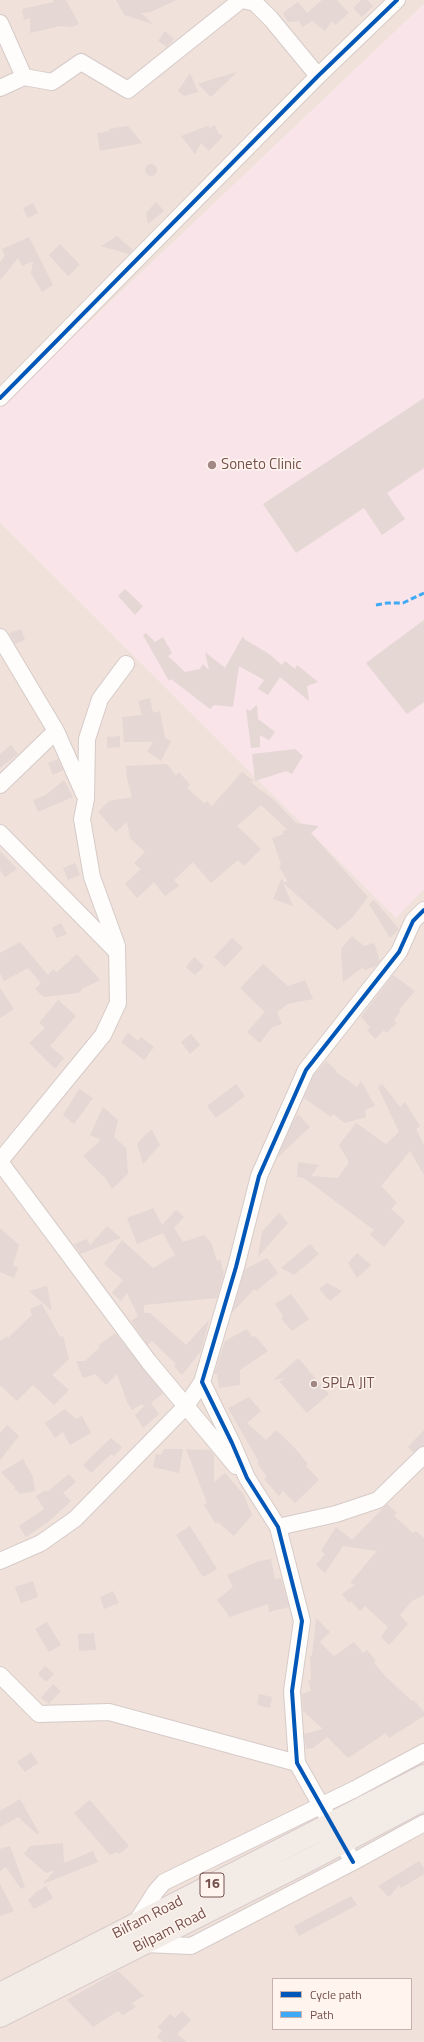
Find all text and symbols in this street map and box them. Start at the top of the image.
place label: Soneto Clinic [221,456,302,474]
marker: Soneto Clinic [206,459,218,471]
place label: SPLA JIT [322,1375,374,1393]
marker: SPLA JIT [309,1379,319,1389]
road number: 16 [200,1873,224,1897]
street label: Bilfam Road [110,1893,186,1943]
street label: Bilpam Road [130,1905,210,1957]
legend [272,1978,412,2030]
text: Cycle path [310,1985,362,2004]
text: Path [310,2005,334,2024]

